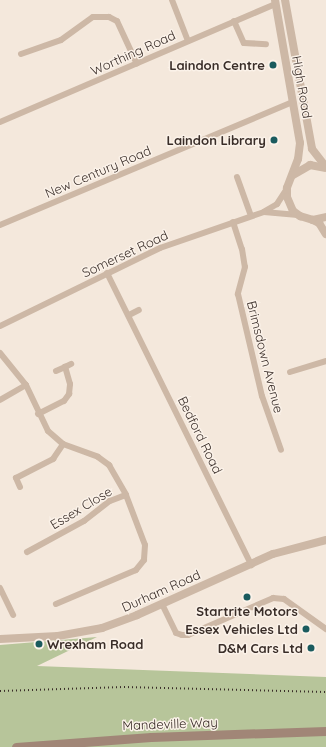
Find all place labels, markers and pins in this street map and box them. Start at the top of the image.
place label: Laindon Centre [169,57,265,73]
marker: Laindon Centre [268,60,278,70]
place label: Laindon Library [167,132,266,148]
marker: Laindon Library [269,135,279,145]
marker: Startrite Motors [242,592,252,602]
place label: Startrite Motors [196,603,298,619]
place label: Essex Vehicles Ltd [185,621,298,637]
marker: Essex Vehicles Ltd [301,624,311,634]
place label: Wrexham Road [47,636,143,652]
marker: Wrexham Road [34,639,44,649]
place label: D&M Cars Ltd [218,640,303,656]
marker: D&M Cars Ltd [306,643,316,653]

